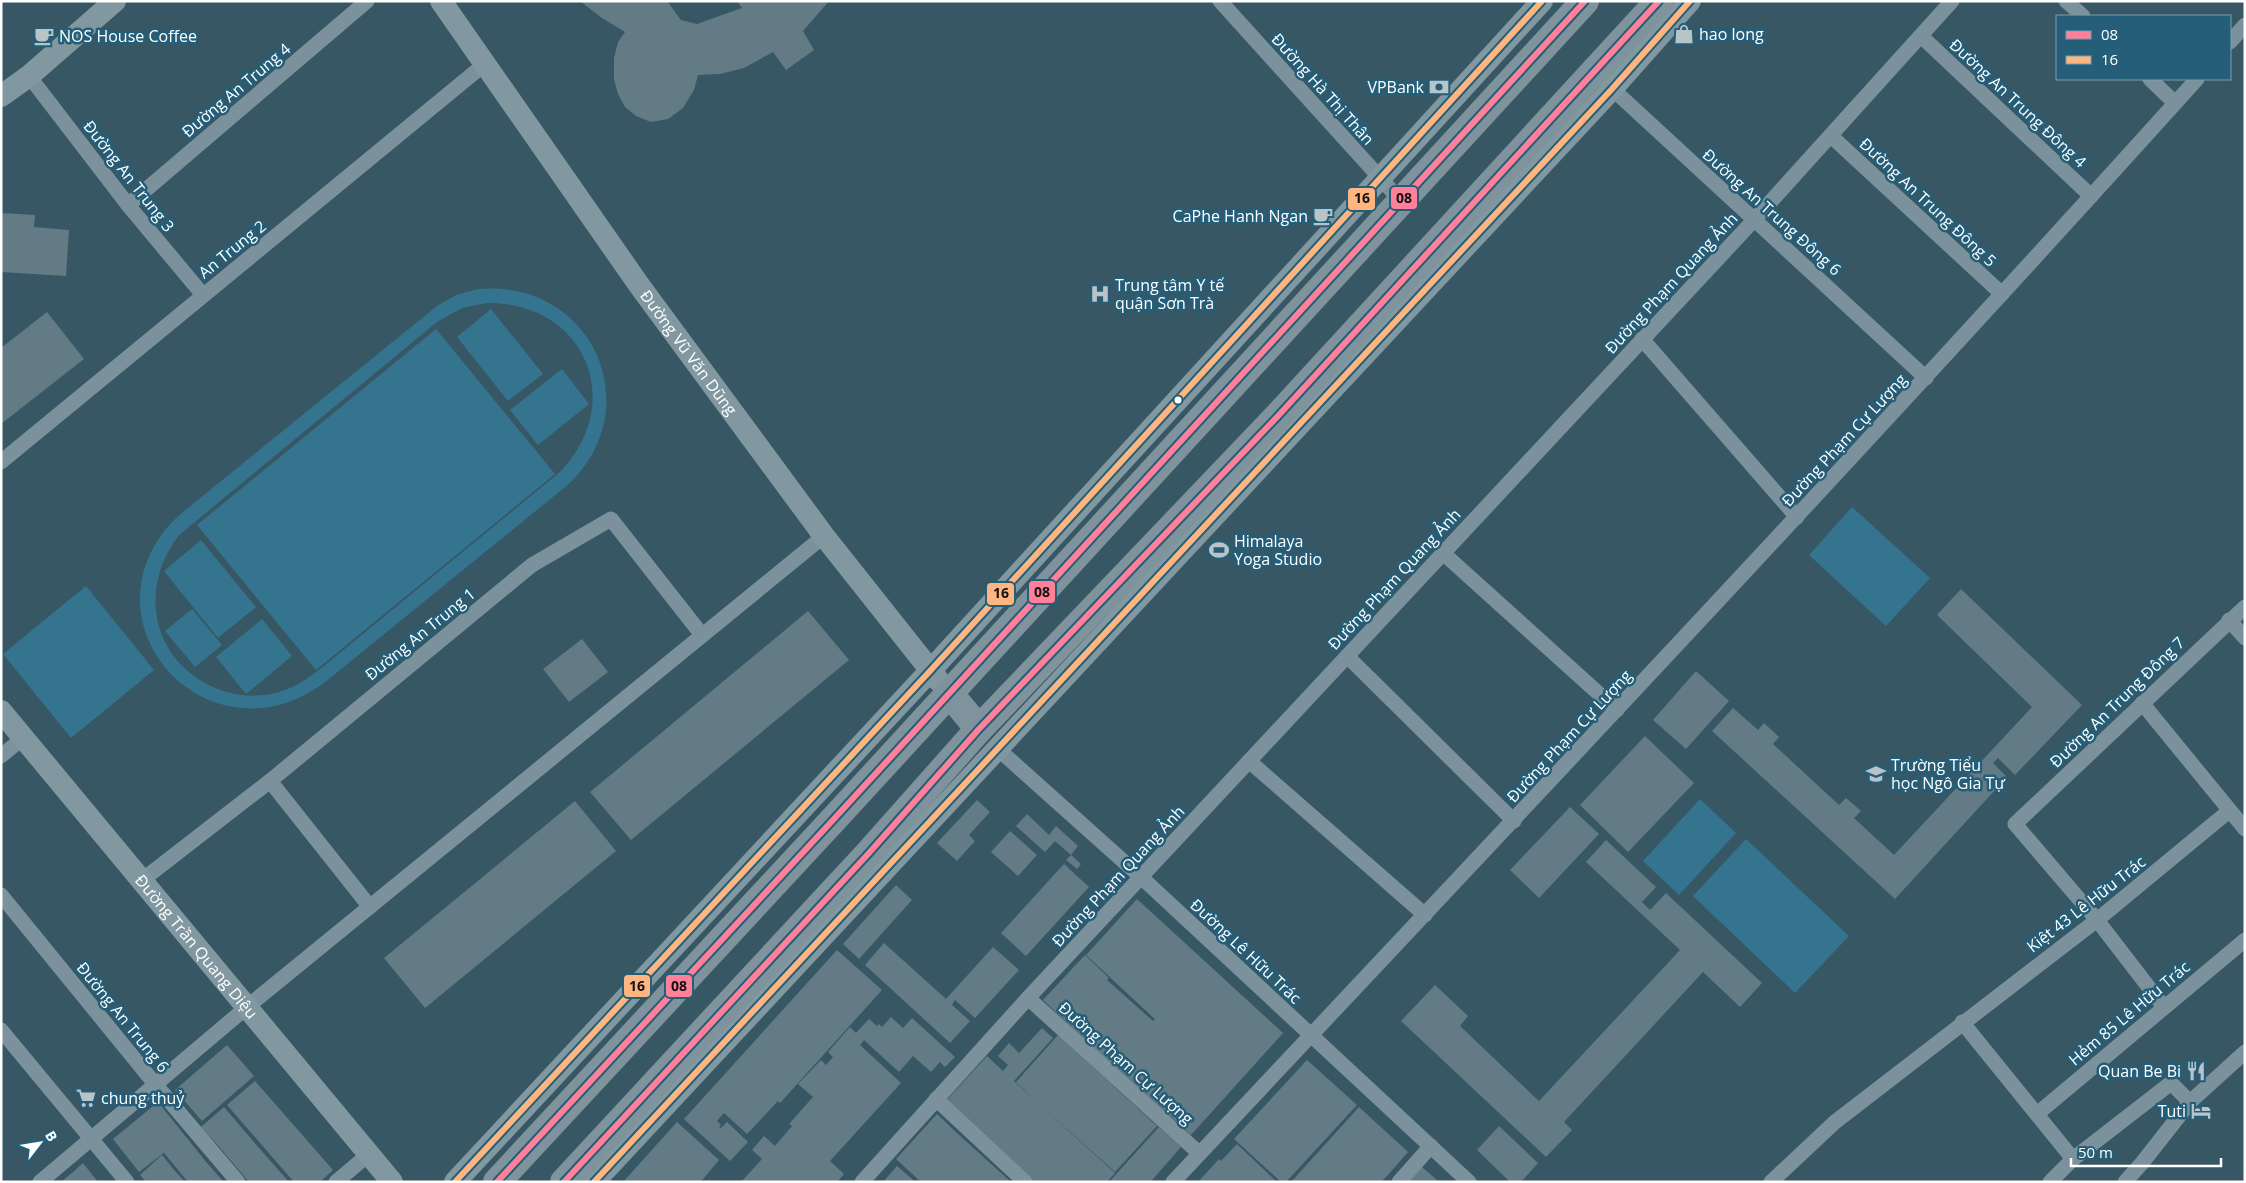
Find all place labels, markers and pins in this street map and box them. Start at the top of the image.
shop icon: hao long [1673,23,1695,45]
place label: hao long [1699,23,1764,45]
cafe icon: NOS House Coffee [33,25,55,47]
place label: NOS House Coffee [59,25,197,47]
place label: VPBank [1367,76,1425,98]
bank icon: VPBank [1428,76,1450,98]
place label: CaPhe Hanh Ngan [1173,205,1308,227]
cafe icon: CaPhe Hanh Ngan [1312,205,1334,227]
place label: Trung tâm Y tế quận Sơn Trà [1115,274,1224,314]
hospital icon: Trung tâm Y tế quận Sơn Trà [1089,283,1111,305]
unlabelled marker [1173,395,1183,405]
place label: Himalaya Yoga Studio [1234,530,1322,570]
sports icon: Himalaya Yoga Studio [1208,539,1230,561]
place label: Trường Tiểu học Ngô Gia Tự [1891,754,2006,794]
school or university icon: Trường Tiểu học Ngô Gia Tự [1865,763,1887,785]
place label: Quan Be Bi [2098,1060,2181,1082]
restaurant icon: Quan Be Bi [2185,1060,2207,1082]
supermarket icon: chung thuỷ [75,1087,97,1109]
place label: chung thuỷ [101,1087,185,1109]
place label: Tuti [2158,1100,2186,1122]
hotel icon: Tuti [2190,1100,2212,1122]

